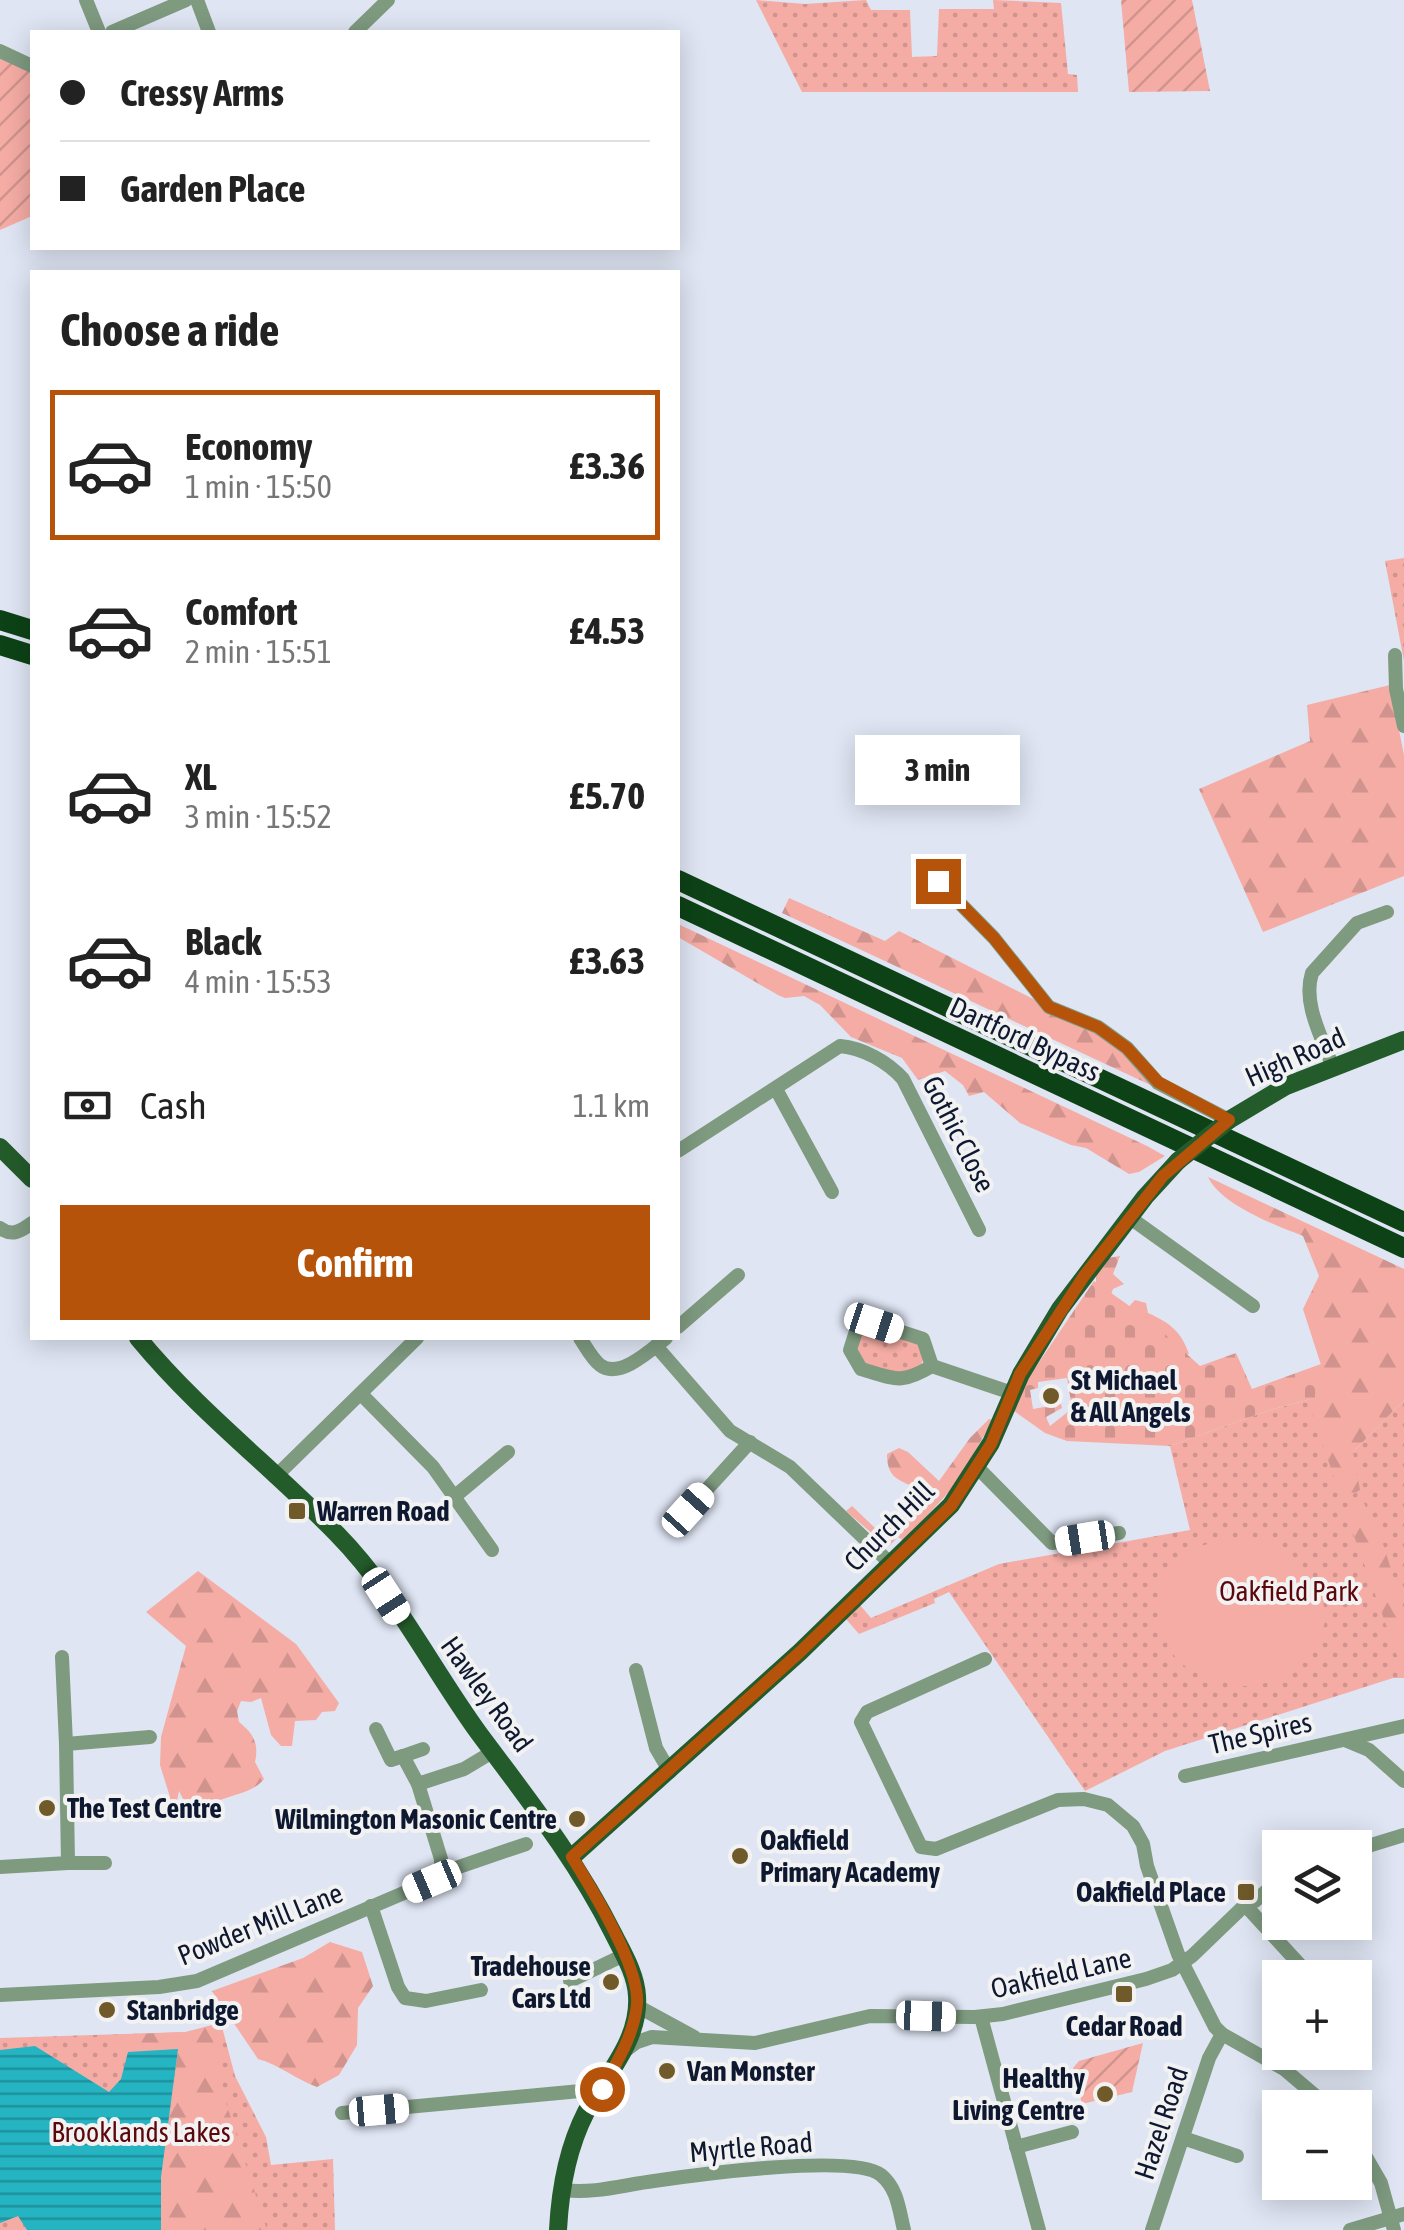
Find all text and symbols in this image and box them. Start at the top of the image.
text: Cressy Arms [120,71,284,114]
text: Garden Place [120,167,306,210]
text: Choose a ride [60,304,279,356]
icon: car [65,420,155,510]
text: Economy [185,425,312,468]
text: £3.36 [569,444,645,487]
text: 1 min · 15:50 [185,468,332,505]
icon: car [65,585,155,675]
text: Comfort [185,590,297,633]
text: £4.53 [569,609,645,652]
text: 2 min · 15:51 [185,633,332,670]
callout: 3 min [856,736,1020,806]
icon: car [65,750,155,840]
text: 3 min [905,751,970,788]
text: XL [185,755,217,798]
text: £5.70 [569,774,645,817]
text: 3 min · 15:52 [185,798,332,835]
route end [916,859,961,904]
icon: car [65,915,155,1005]
text: Black [185,920,262,963]
text: £3.63 [569,939,645,982]
text: 4 min · 15:53 [185,963,332,1000]
street label: Dartford Bypass [945,990,1105,1088]
street label: High Road [1240,1021,1350,1093]
street label: Gothic Close [916,1071,1002,1197]
icon: cash [60,1078,115,1133]
text: Cash [140,1084,207,1127]
text: 1.1 km [573,1087,650,1124]
button: Confirm [60,1205,650,1320]
car [841,1299,907,1347]
place label: St Michael & All Angels [1071,1364,1191,1428]
marker: St Michael & All Angels [1040,1385,1062,1407]
street label: Church Hill [838,1474,941,1577]
car [657,1478,719,1542]
place label: Warren Road [316,1495,450,1527]
marker: Warren Road [286,1500,308,1522]
car [1053,1518,1117,1558]
car [357,1563,415,1629]
park label: Oakfield Park [1219,1575,1359,1607]
street label: Hawley Road [435,1630,539,1758]
street label: The Spires [1206,1706,1314,1760]
place label: The Test Centre [67,1792,222,1824]
marker: The Test Centre [36,1797,58,1819]
place label: Wilmington Masonic Centre [274,1803,557,1835]
marker: Wilmington Masonic Centre [566,1808,588,1830]
place label: Oakfield Primary Academy [760,1824,940,1888]
map controls [1262,1830,1372,2200]
button: layers [1262,1830,1372,1940]
marker: Oakfield Primary Academy [729,1845,751,1867]
car [399,1855,465,1907]
street label: Powder Mill Lane [173,1876,347,1972]
place label: Oakfield Place [1076,1876,1226,1908]
marker: Oakfield Place [1235,1881,1257,1903]
street label: Oakfield Lane [988,1941,1134,2005]
place label: Tradehouse Cars Ltd [471,1950,591,2014]
button: + [1262,1960,1372,2070]
marker: Tradehouse Cars Ltd [600,1971,622,1993]
marker: Cedar Road [1113,1983,1135,2005]
place label: Stanbridge [127,1994,239,2026]
marker: Stanbridge [96,1999,118,2021]
car [895,2000,957,2032]
place label: Cedar Road [1065,2010,1183,2042]
place label: Van Monster [686,2055,815,2087]
marker: Van Monster [656,2060,678,2082]
place label: Healthy Living Centre [952,2062,1085,2126]
street label: Hazel Road [1128,2063,1194,2183]
route start [580,2067,625,2112]
marker: Healthy Living Centre [1094,2083,1116,2105]
button: − [1262,2090,1372,2200]
car [348,2092,410,2128]
park label: Brooklands Lakes [51,2116,231,2148]
street label: Myrtle Road [688,2126,814,2168]

